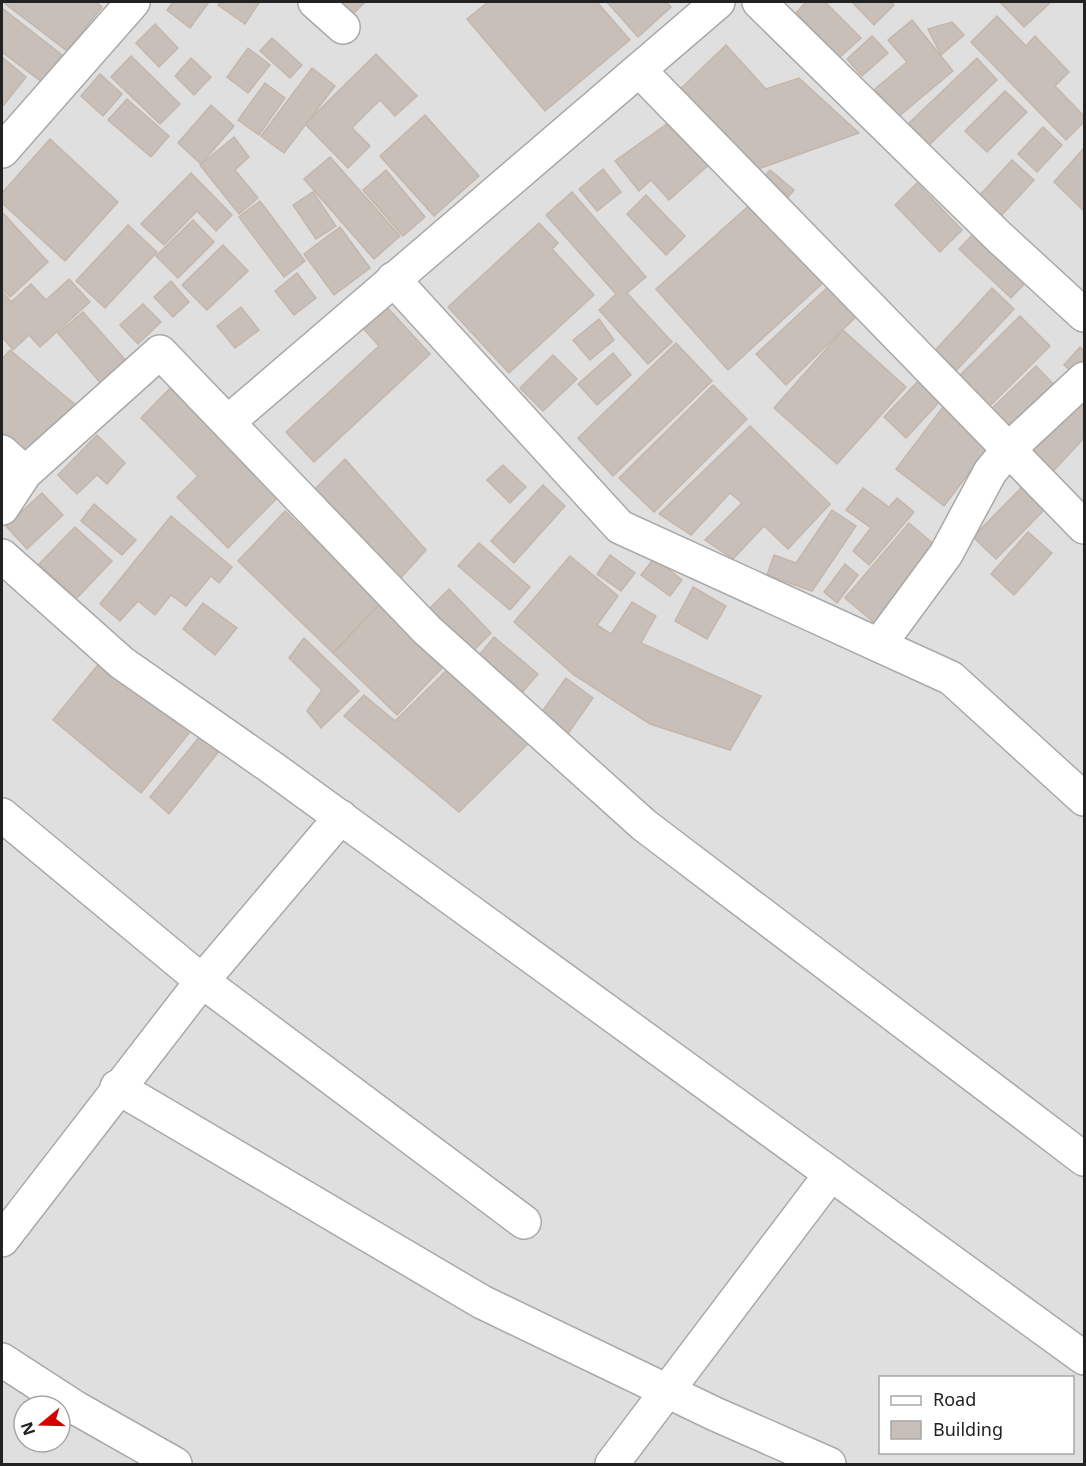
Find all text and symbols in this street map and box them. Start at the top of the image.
legend [879,1376,1074,1454]
text: Road [933,1387,976,1411]
north arrow [12,1394,72,1454]
text: Building [933,1417,1003,1441]
text: N [15,1419,40,1439]

